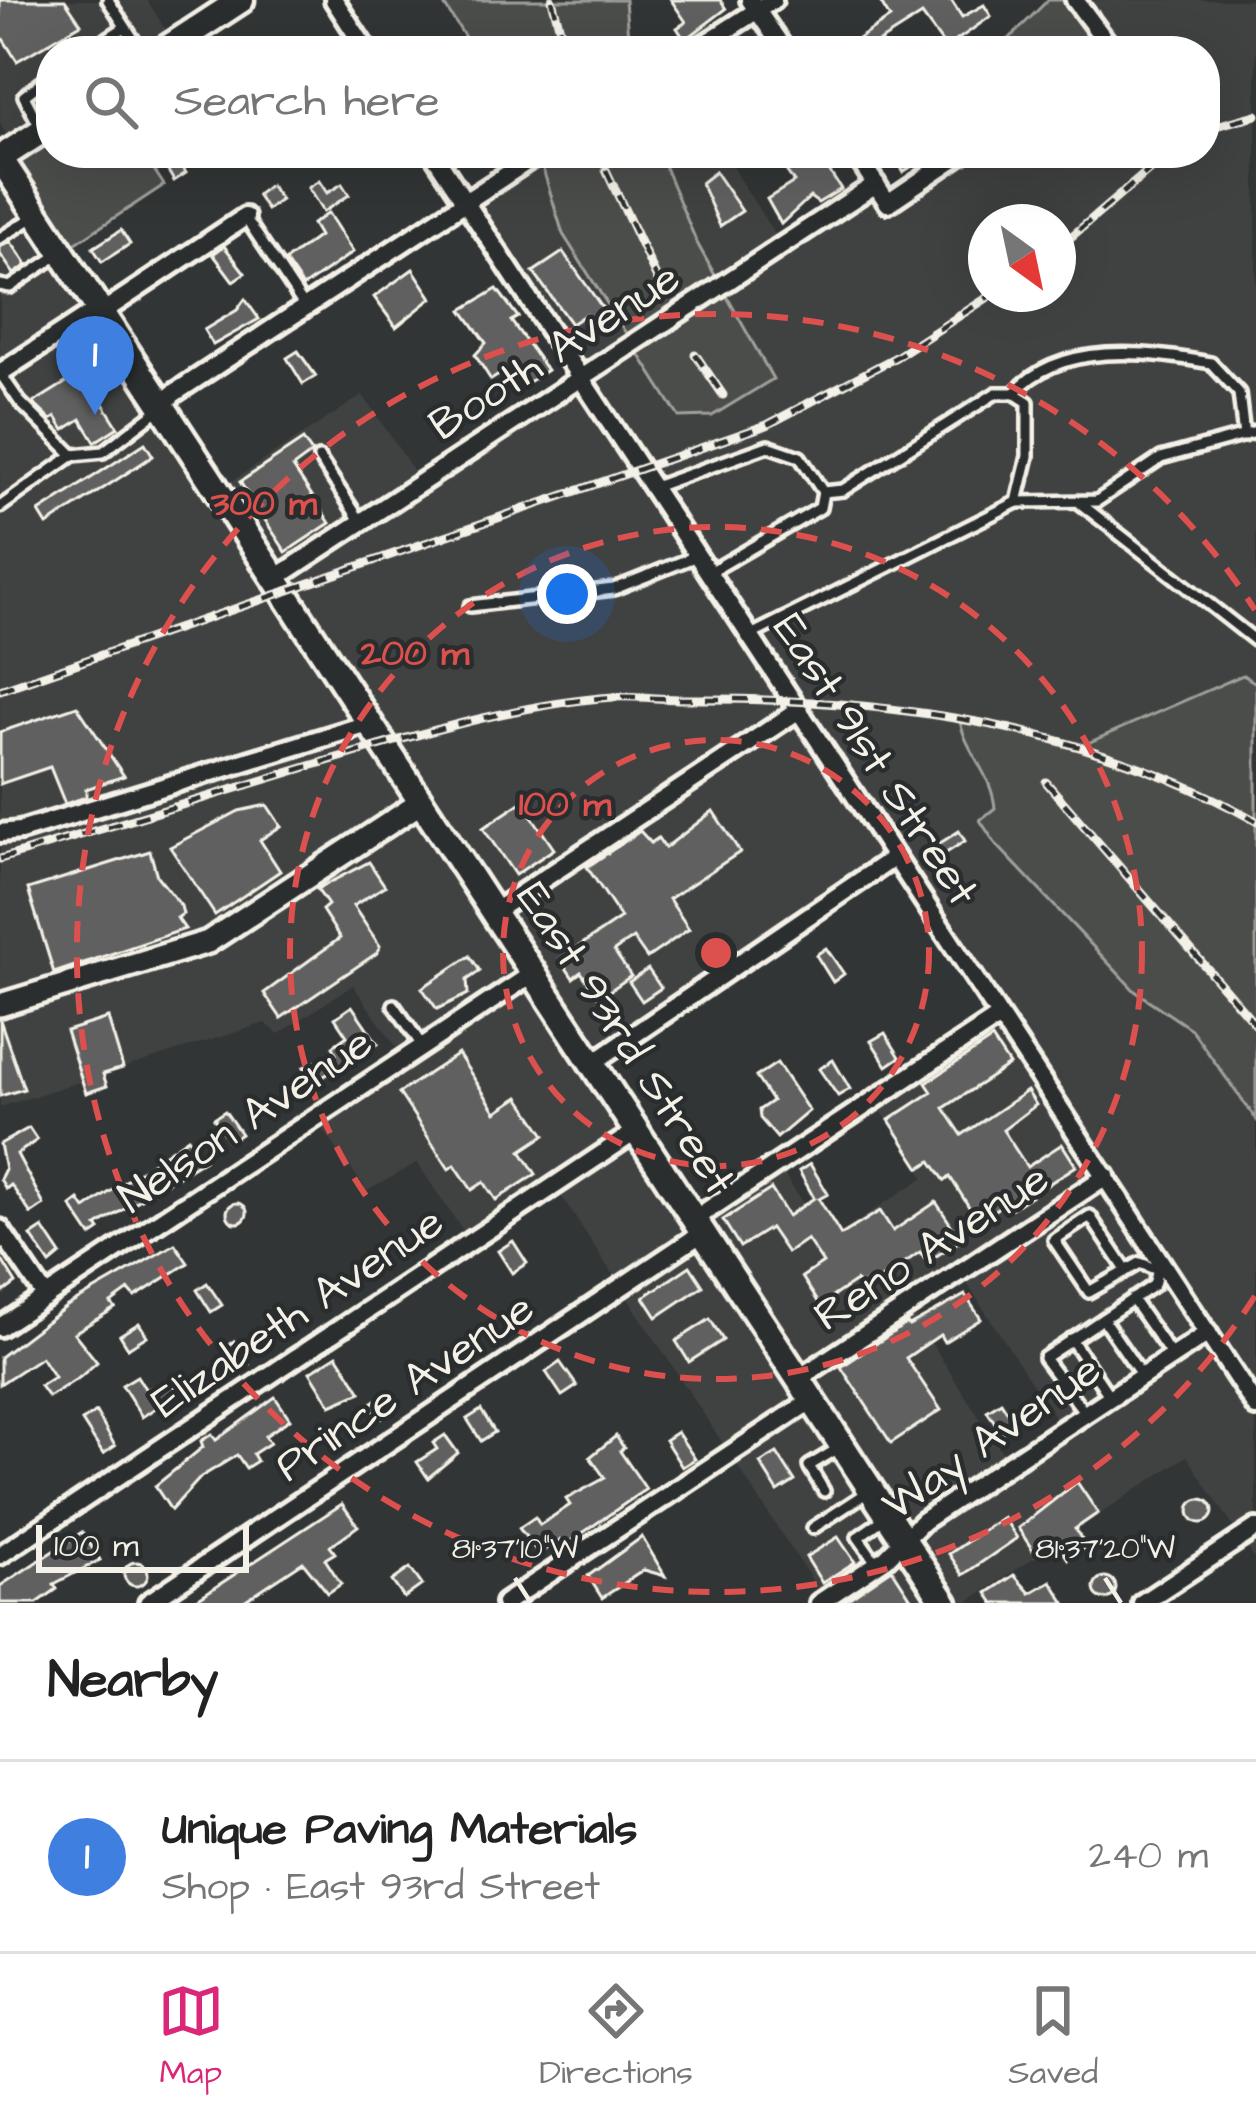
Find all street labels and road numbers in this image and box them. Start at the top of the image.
street label: Booth Avenue [418,248,692,456]
street label: East 91st Street [757,602,993,918]
street label: East 93rd Street [501,870,749,1208]
street label: Nelson Avenue [107,1013,385,1229]
street label: Reno Avenue [803,1149,1061,1347]
street label: Elizabeth Avenue [140,1192,456,1434]
street label: Prince Avenue [263,1278,547,1498]
street label: Way Avenue [870,1340,1114,1537]

